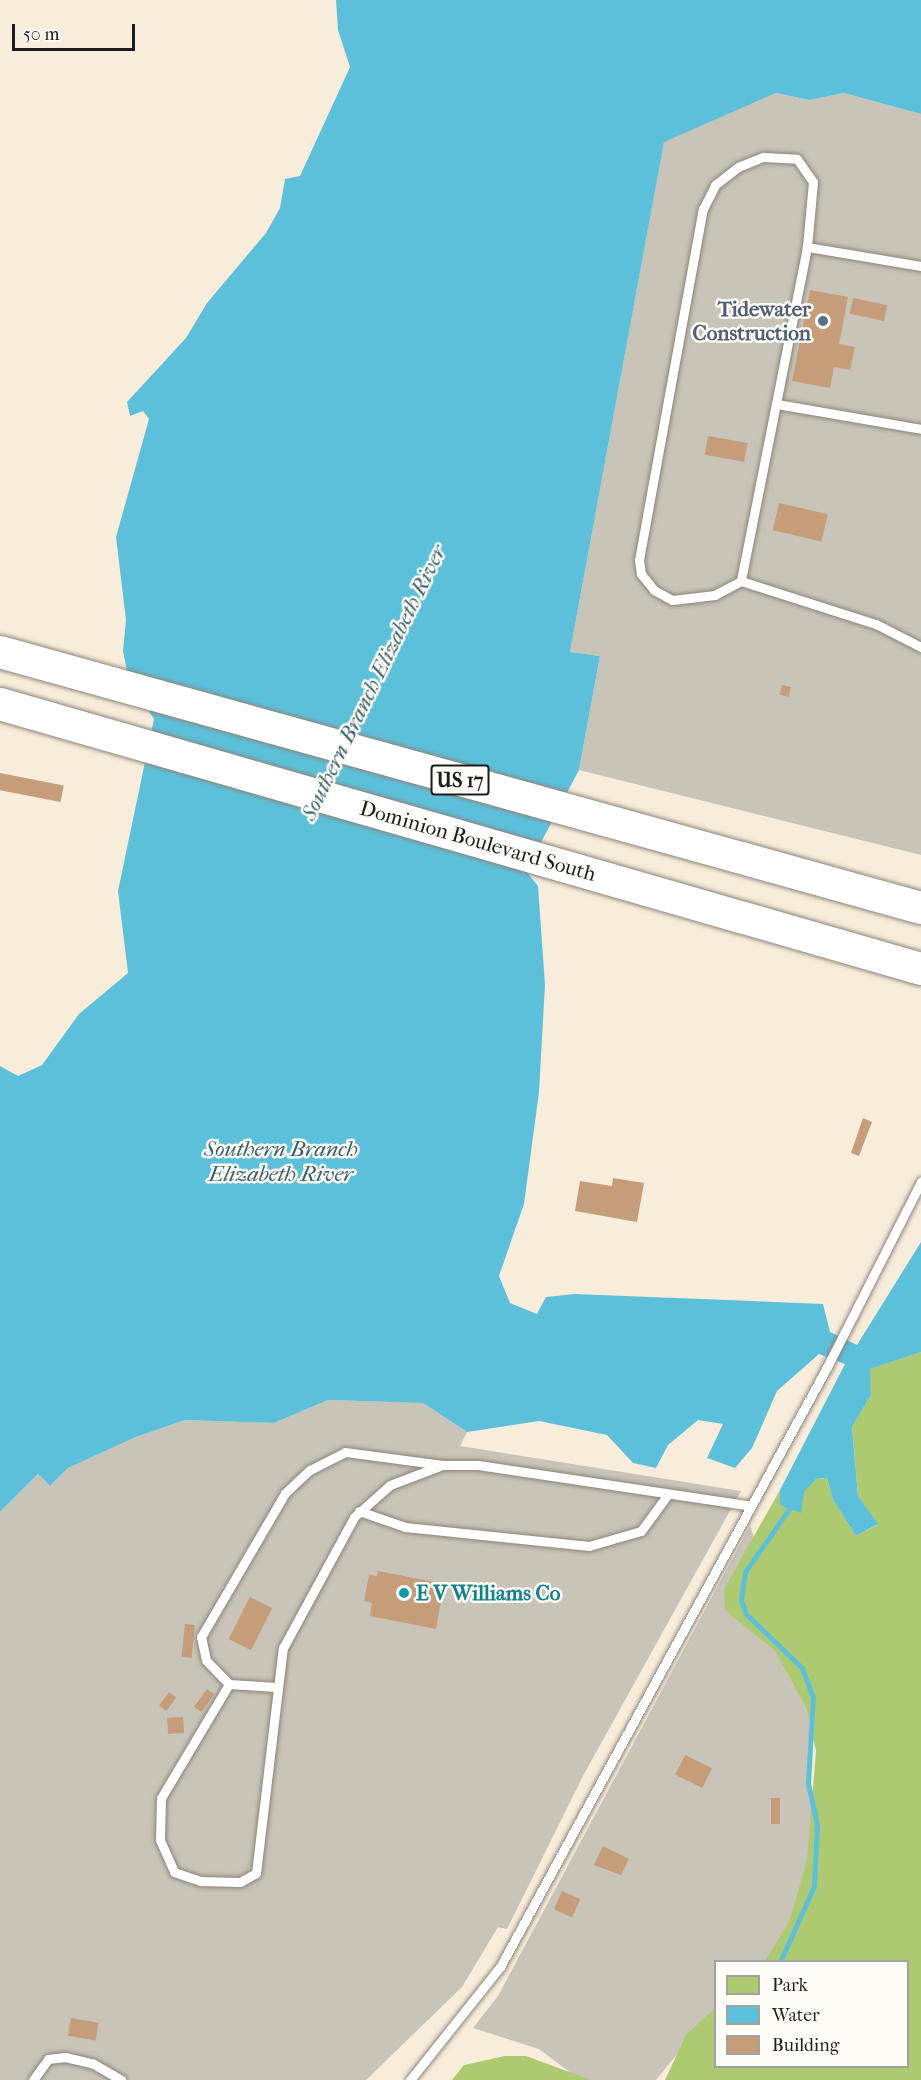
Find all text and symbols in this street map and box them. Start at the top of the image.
scale bar [15,12,138,50]
text: 50 m [23,24,59,45]
place label: Tidewater Construction [693,296,811,346]
marker: Tidewater Construction [816,314,830,328]
water label: Southern Branch Elizabeth River [296,541,452,825]
road number: US 17 [430,763,490,797]
street label: Dominion Boulevard South [357,795,599,887]
water label: Southern Branch Elizabeth River [204,1136,358,1188]
place label: E V Williams Co [416,1580,560,1606]
marker: E V Williams Co [397,1586,411,1600]
legend [714,1960,909,2068]
text: Park [772,1975,808,1996]
text: Water [772,2005,820,2026]
text: Building [772,2035,839,2056]

